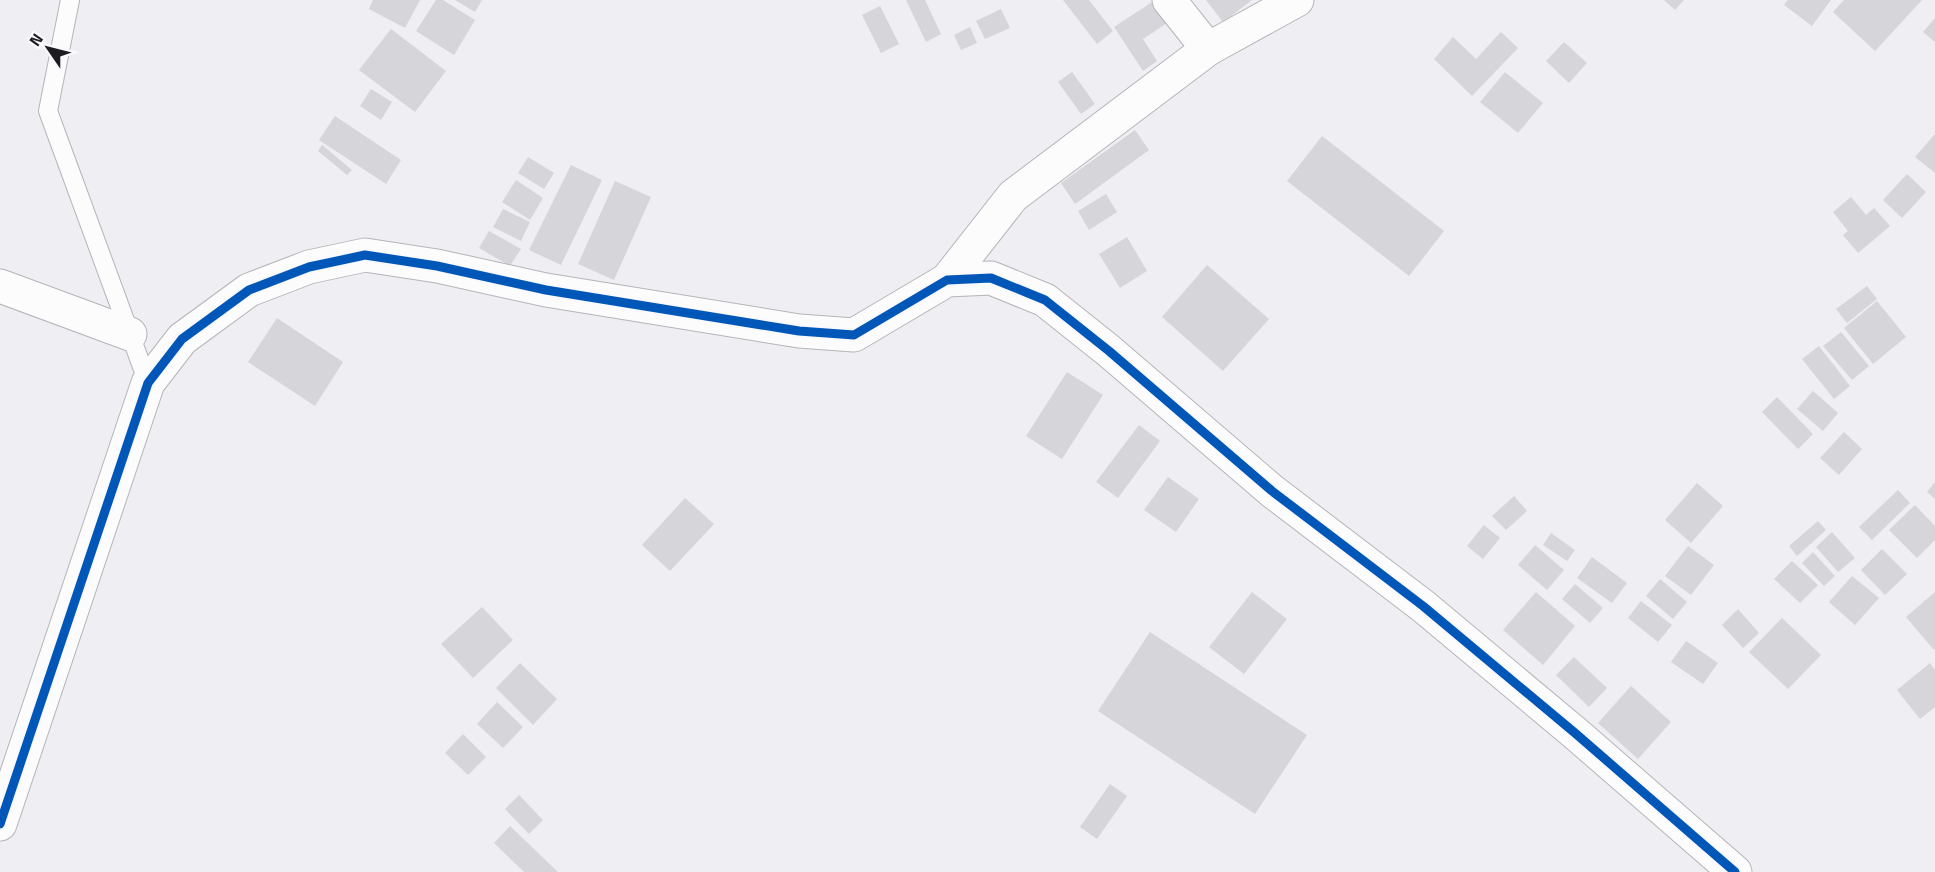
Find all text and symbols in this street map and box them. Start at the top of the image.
north arrow [18,18,78,78]
text: N [23,28,49,51]

